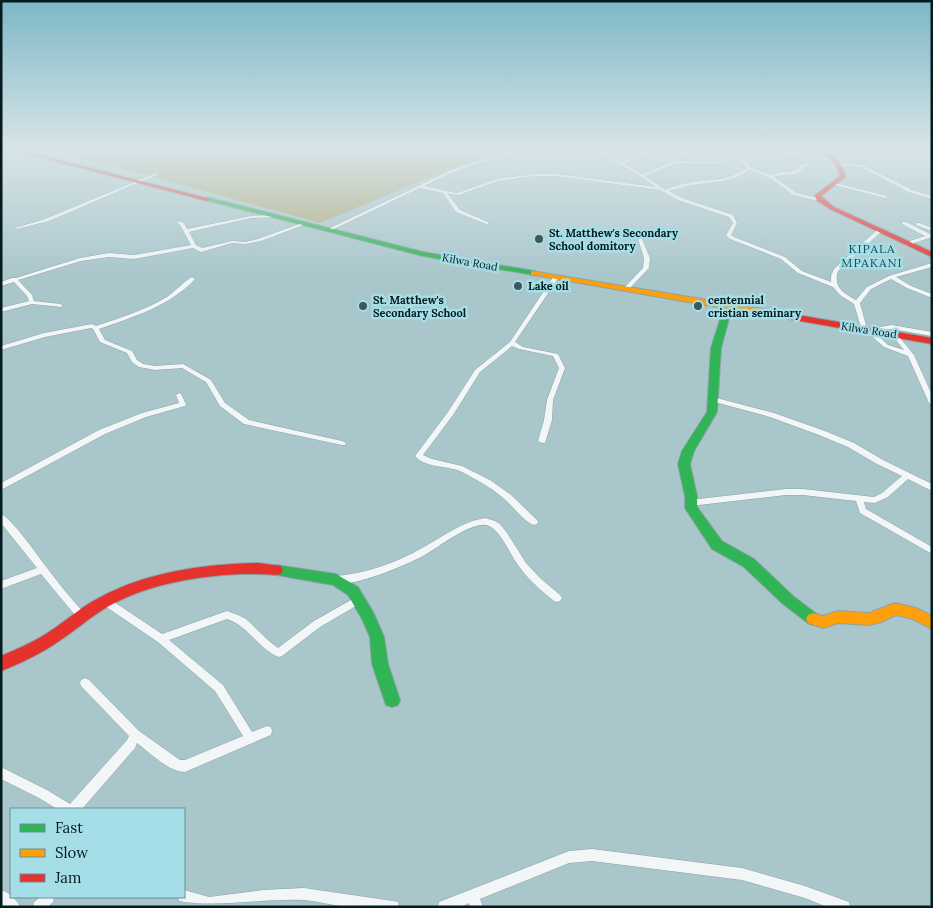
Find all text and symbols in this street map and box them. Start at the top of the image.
place label: St. Matthew's Secondary School domitory [549,226,679,253]
marker: St. Matthew's Secondary School domitory [533,233,545,245]
district label: KIPALA MPAKANI [841,241,903,270]
street label: Kilwa Road [441,250,499,274]
place label: Lake oil [528,279,569,293]
marker: Lake oil [512,280,524,292]
place label: St. Matthew's Secondary School [373,293,467,320]
place label: centennial cristian seminary [708,293,802,320]
marker: St. Matthew's Secondary School [357,300,369,312]
marker: centennial cristian seminary [692,300,704,312]
street label: Kilwa Road [840,319,898,341]
legend [10,808,185,898]
text: Fast [55,818,83,837]
text: Slow [55,843,88,862]
text: Jam [54,868,82,887]

